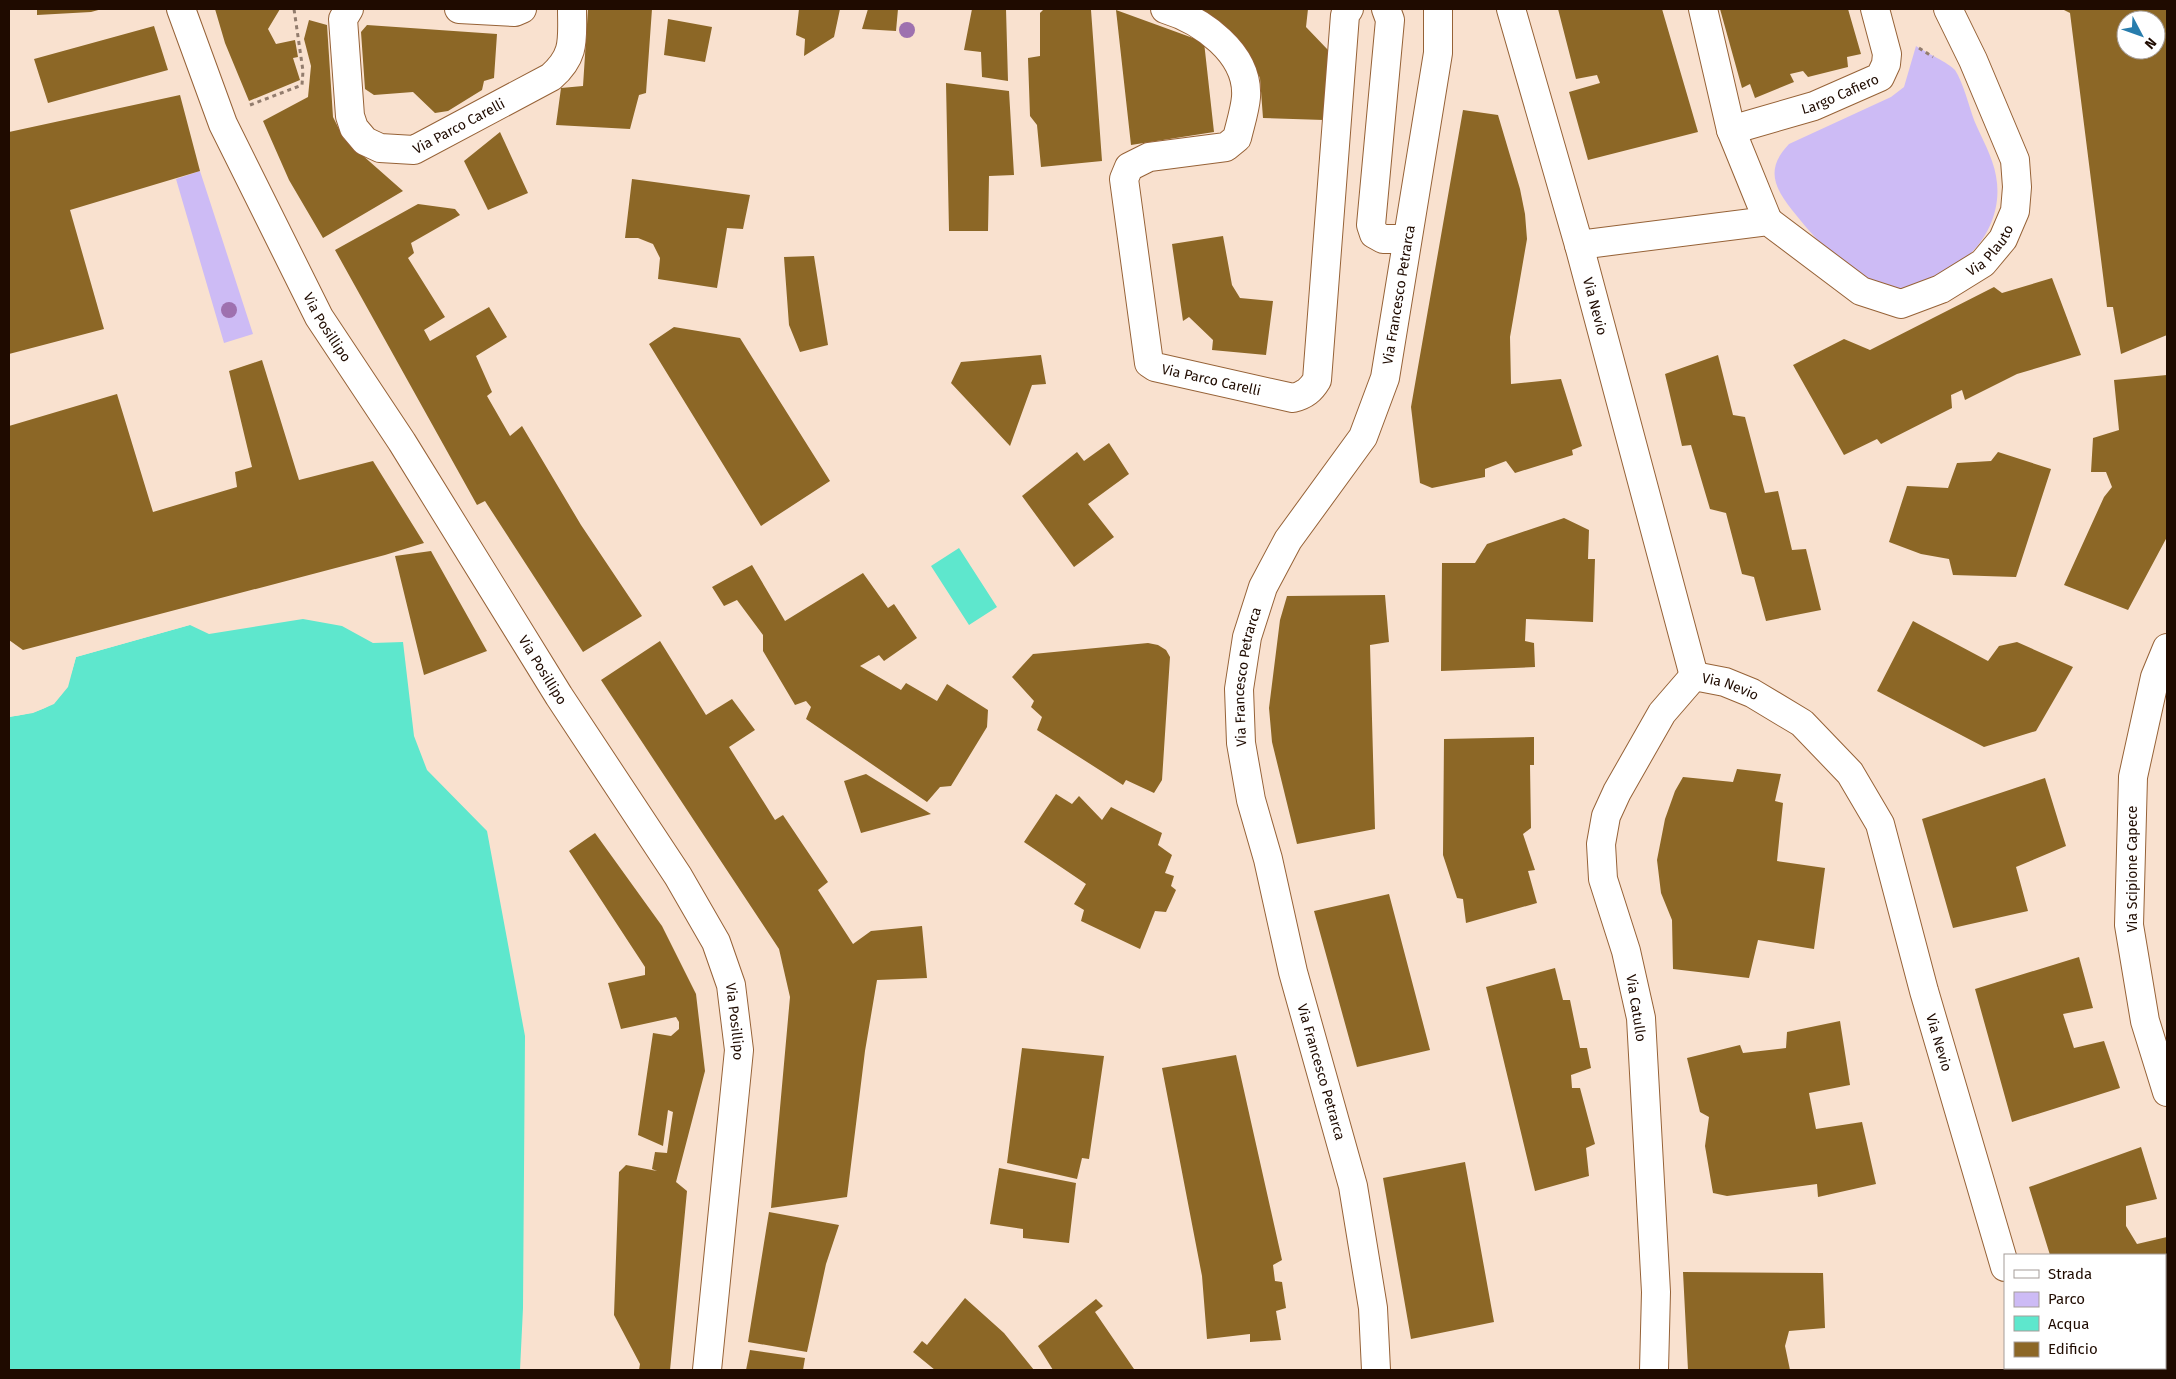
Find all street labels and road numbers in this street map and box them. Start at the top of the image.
street label: Largo Cafiero [1799,70,1882,118]
street label: Via Parco Carelli [410,95,508,157]
street label: Via Plauto [1963,222,2017,280]
street label: Via Francesco Petrarca [1379,224,1418,366]
street label: Via Nevio [1579,275,1611,337]
street label: Via Posillipo [300,290,355,365]
street label: Via Parco Carelli [1160,360,1263,399]
street label: Via Francesco Petrarca [1230,605,1265,747]
street label: Via Posillipo [515,632,571,708]
street label: Via Nevio [1701,669,1762,704]
street label: Via Scipione Capece [2124,806,2141,932]
street label: Via Catullo [1622,973,1650,1043]
street label: Via Posillipo [722,982,748,1061]
street label: Via Francesco Petrarca [1293,1002,1349,1142]
street label: Via Nevio [1923,1012,1956,1073]

